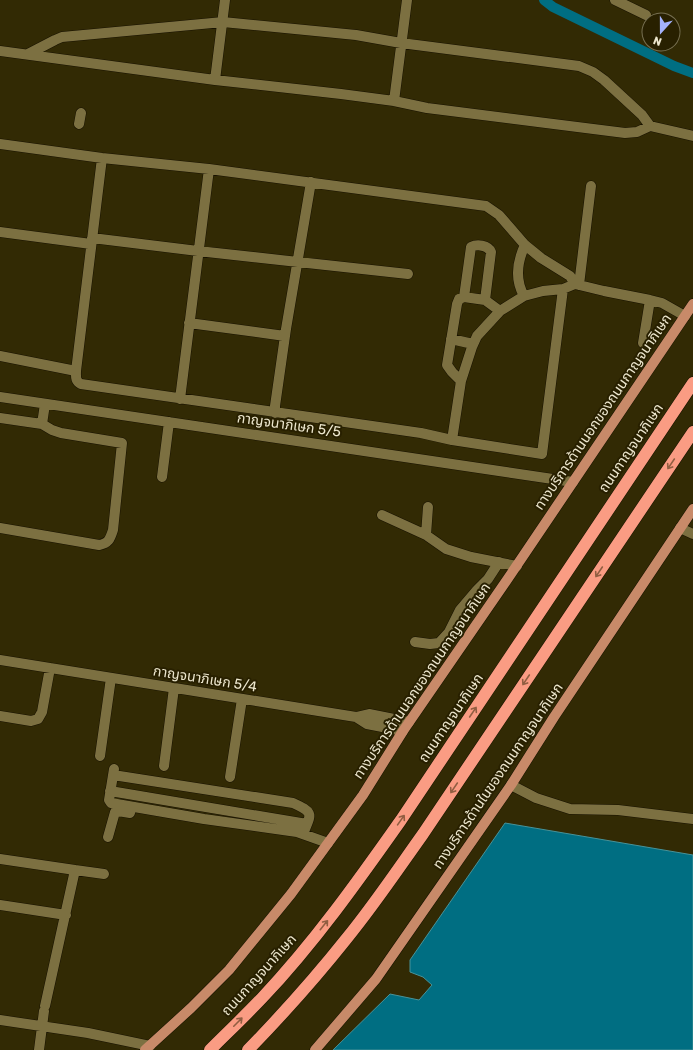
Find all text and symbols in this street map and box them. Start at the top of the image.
north arrow [641,12,681,52]
text: N [651,33,664,48]
street label: ทางบริการด้านนอกของถนนกาญจนาภิเษก [531,311,675,513]
street label: ถนนกาญจนาภิเษก [595,400,667,496]
street label: กาญจนาภิเษก 5/5 [236,409,342,441]
one-way arrow [667,459,675,470]
one-way arrow [595,566,603,577]
street label: ทางบริการด้านนอกของถนนกาญจนาภิเษก [350,580,494,782]
street label: กาญจนาภิเษก 5/4 [152,662,258,696]
street label: ถนนกาญจนาภิเษก [415,670,487,766]
one-way arrow [522,674,530,685]
street label: ทางบริการด้านในของถนนกาญจนาภิเษก [429,680,567,872]
one-way arrow [469,707,477,718]
one-way arrow [450,782,458,793]
one-way arrow [397,815,405,826]
one-way arrow [319,920,328,930]
street label: ถนนกาญจนาภิเษก [218,931,300,1019]
one-way arrow [233,1017,243,1027]

